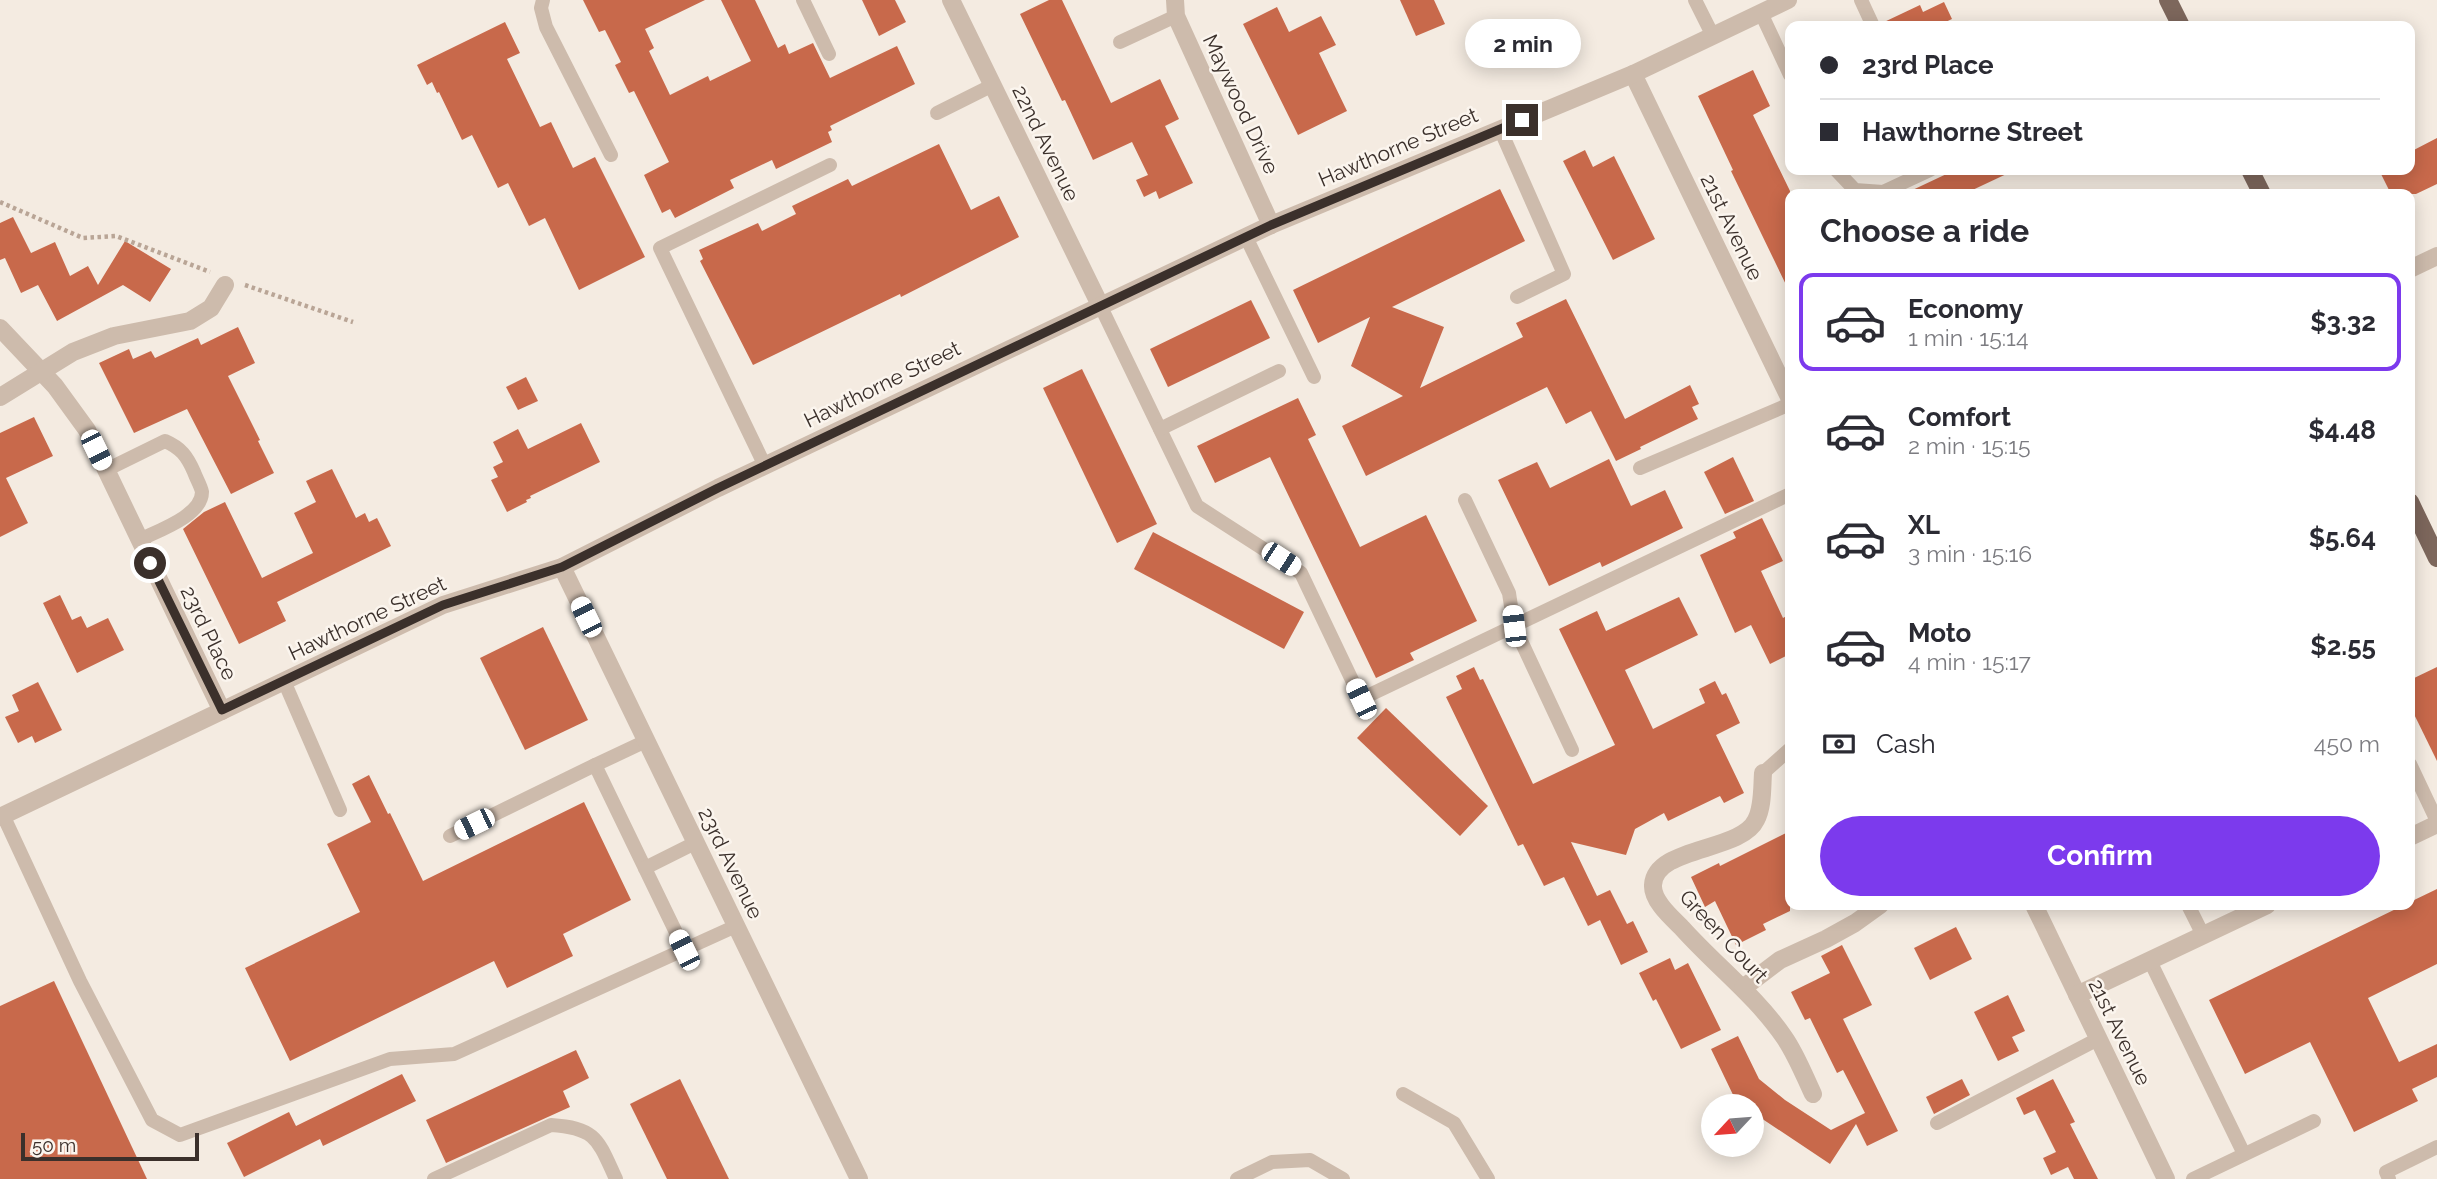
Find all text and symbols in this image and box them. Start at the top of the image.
callout: 2 min [1464,18,1580,68]
street label: Maywood Drive [1198,30,1284,178]
text: 2 min [1493,30,1553,57]
text: 23rd Place [1862,50,1994,80]
street label: 22nd Avenue [1007,81,1085,205]
street label: Hawthorne Street [1314,102,1482,192]
route end [1506,104,1538,136]
text: Hawthorne Street [1862,117,2083,147]
street label: 21st Avenue [1695,170,1769,284]
text: Choose a ride [1820,212,2029,249]
icon: car [1824,291,1887,354]
text: Economy [1908,294,2023,324]
text: $3.32 [2310,307,2376,337]
text: 1 min · 15:14 [1908,324,2028,351]
street label: Hawthorne Street [800,335,964,433]
icon: car [1824,399,1887,462]
text: Comfort [1908,402,2011,432]
text: $4.48 [2308,415,2376,445]
car [78,427,115,473]
text: 2 min · 15:15 [1908,432,2031,459]
icon: car [1824,507,1887,570]
text: XL [1908,510,1940,540]
text: $5.64 [2309,523,2376,553]
car [1258,539,1305,579]
text: 3 min · 15:16 [1908,540,2032,567]
route start [134,547,166,579]
street label: Hawthorne Street [284,571,450,665]
street label: 23rd Place [175,582,243,684]
car [568,594,605,640]
car [1502,604,1527,648]
icon: car [1824,615,1887,678]
text: Moto [1908,618,1971,648]
text: $2.55 [2310,631,2376,661]
text: 4 min · 15:17 [1908,648,2031,675]
car [1343,676,1380,722]
icon: cash [1820,725,1858,763]
text: Cash [1876,729,1936,759]
text: 450 m [2314,730,2380,757]
street label: 23rd Avenue [693,803,769,923]
car [451,805,498,843]
button: Confirm [1820,816,2380,896]
street label: Green Court [1675,884,1773,988]
car [666,927,703,973]
street label: 21st Avenue [2083,975,2157,1089]
north arrow [1701,1094,1764,1157]
map controls [1701,1094,1764,1157]
scale bar [21,1130,200,1162]
text: 50 m [32,1134,76,1156]

